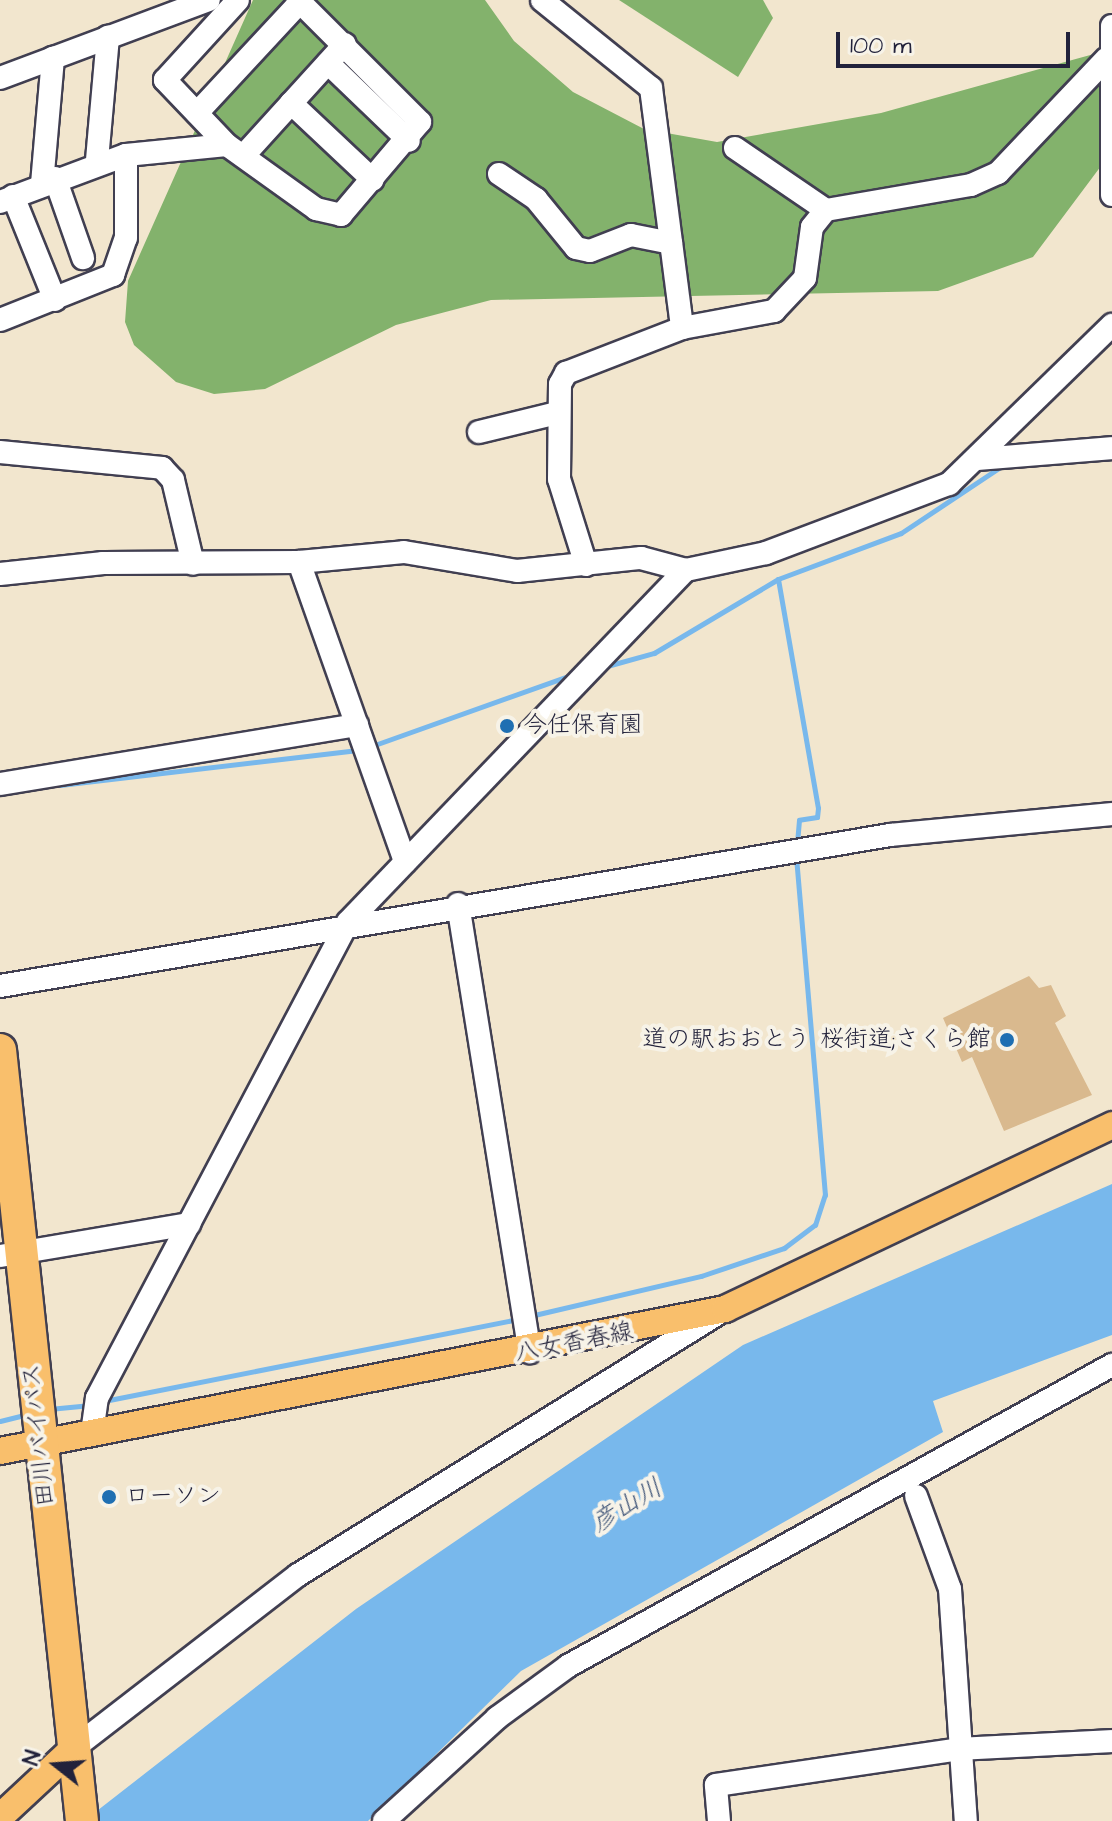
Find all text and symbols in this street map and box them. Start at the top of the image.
scale bar [840,16,1074,66]
text: 100 m [850,29,912,63]
place label: 今任保育園 [523,712,643,740]
marker: 今任保育園 [498,717,516,735]
place label: 道の駅おおとう 桜街道;さくら館 [642,1026,991,1054]
marker: 道の駅おおとう 桜街道;さくら館 [998,1031,1016,1049]
street label: 八女香春線 [512,1317,636,1369]
street label: 田川バイパス [17,1362,61,1508]
water label: 彦山川 [586,1473,668,1539]
place label: ローソン [125,1483,221,1511]
marker: ローソン [100,1488,118,1506]
north arrow [16,1725,96,1805]
text: N [16,1747,49,1769]

